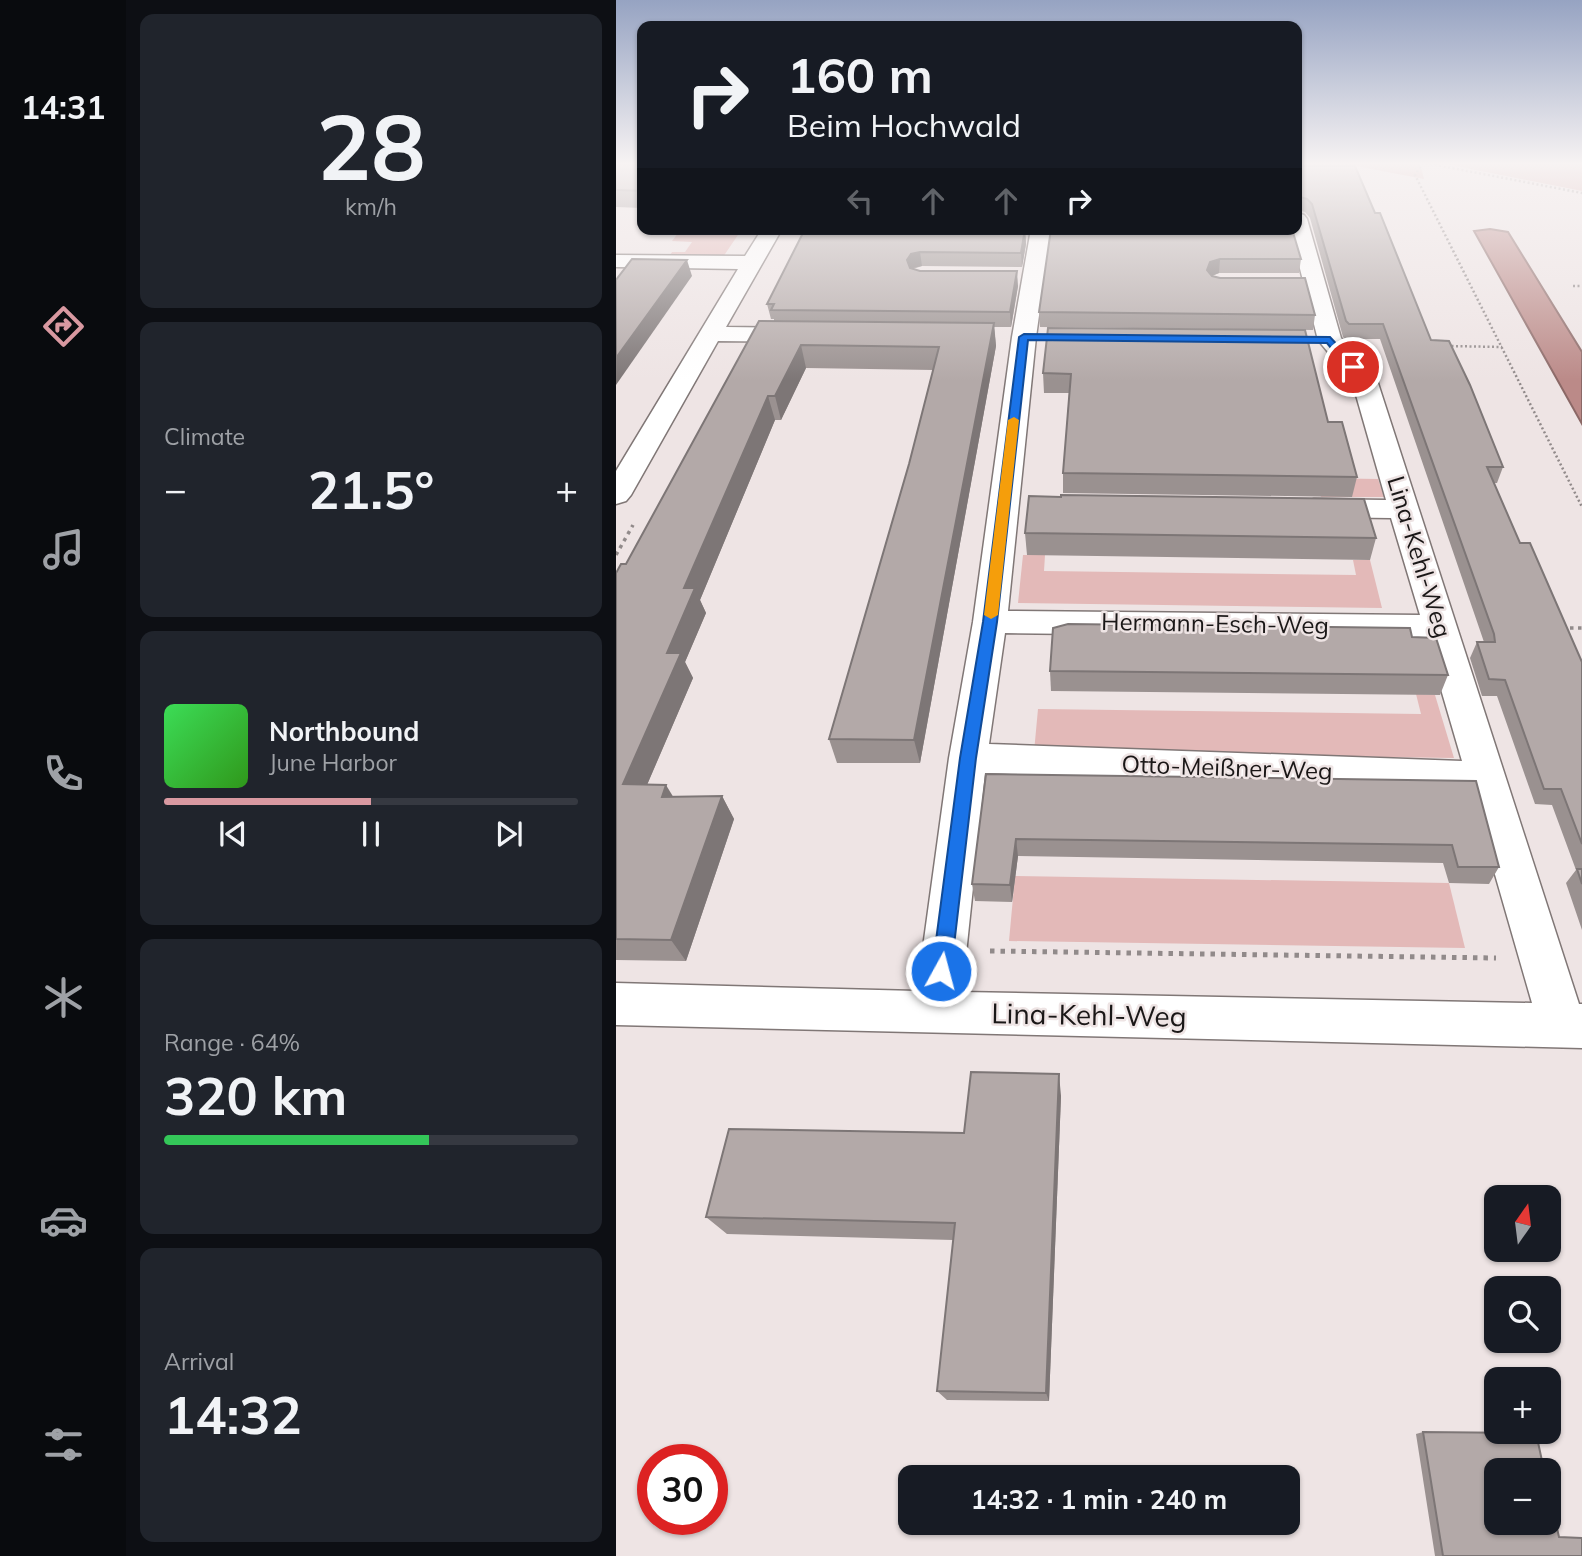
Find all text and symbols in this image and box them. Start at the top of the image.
text: 160 m [787,44,933,105]
icon: right [672,49,763,140]
text: 14:31 [21,87,105,127]
text: 28 [316,89,426,203]
text: Beim Hochwald [787,105,1021,145]
icon: left [841,182,879,220]
icon: ahead [914,182,952,220]
icon: ahead [987,182,1025,220]
icon: right [1060,182,1098,220]
text: km/h [345,192,397,221]
icon: directions [39,302,88,351]
pin [1323,337,1383,397]
icon: arrive [1334,348,1372,386]
text: Climate [164,422,245,451]
text: 21.5° [308,457,434,522]
text: − [164,465,187,513]
text: + [555,465,578,513]
street label: Lina-Kehl-Weg [1381,472,1459,641]
icon: music [39,525,88,574]
street label: Hermann-Esch-Weg [1101,606,1329,640]
text: Northbound [269,715,419,748]
text: June Harbor [269,748,397,777]
street label: Otto-Meißner-Weg [1121,748,1333,786]
icon: phone [39,749,88,798]
icon: previous [214,815,252,853]
icon: pause [352,815,390,853]
icon: next [490,815,528,853]
position arrow [904,934,978,1008]
icon: climate [39,973,88,1022]
street label: Lina-Kehl-Weg [991,995,1187,1034]
text: Range · 64% [164,1028,300,1057]
text: 320 km [164,1063,347,1128]
north arrow [1484,1185,1561,1262]
map controls [1484,1185,1561,1535]
icon: car [39,1196,88,1245]
button: search [1484,1276,1561,1353]
text: Arrival [164,1347,234,1376]
button: + [1484,1367,1561,1444]
text: 14:32 [164,1382,302,1447]
icon: filters [39,1420,88,1469]
speed limit sign: 30 [637,1444,728,1535]
button: − [1484,1458,1561,1535]
text: 14:32 · 1 min · 240 m [971,1483,1227,1516]

